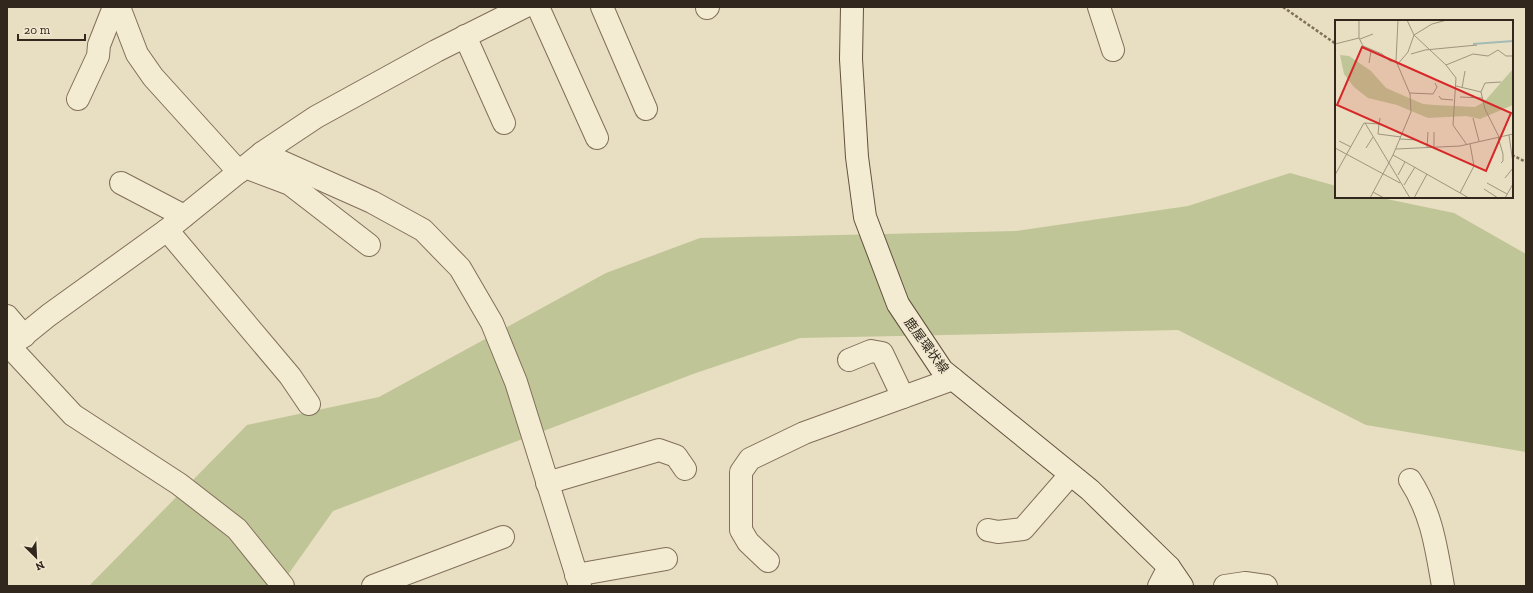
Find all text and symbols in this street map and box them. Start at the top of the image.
scale bar [18,16,85,42]
inset map [1335,20,1513,198]
text: 20 m [24,23,51,37]
street label: 鹿屋環状線 [901,315,952,376]
north arrow [16,537,56,577]
text: N [33,558,46,574]

